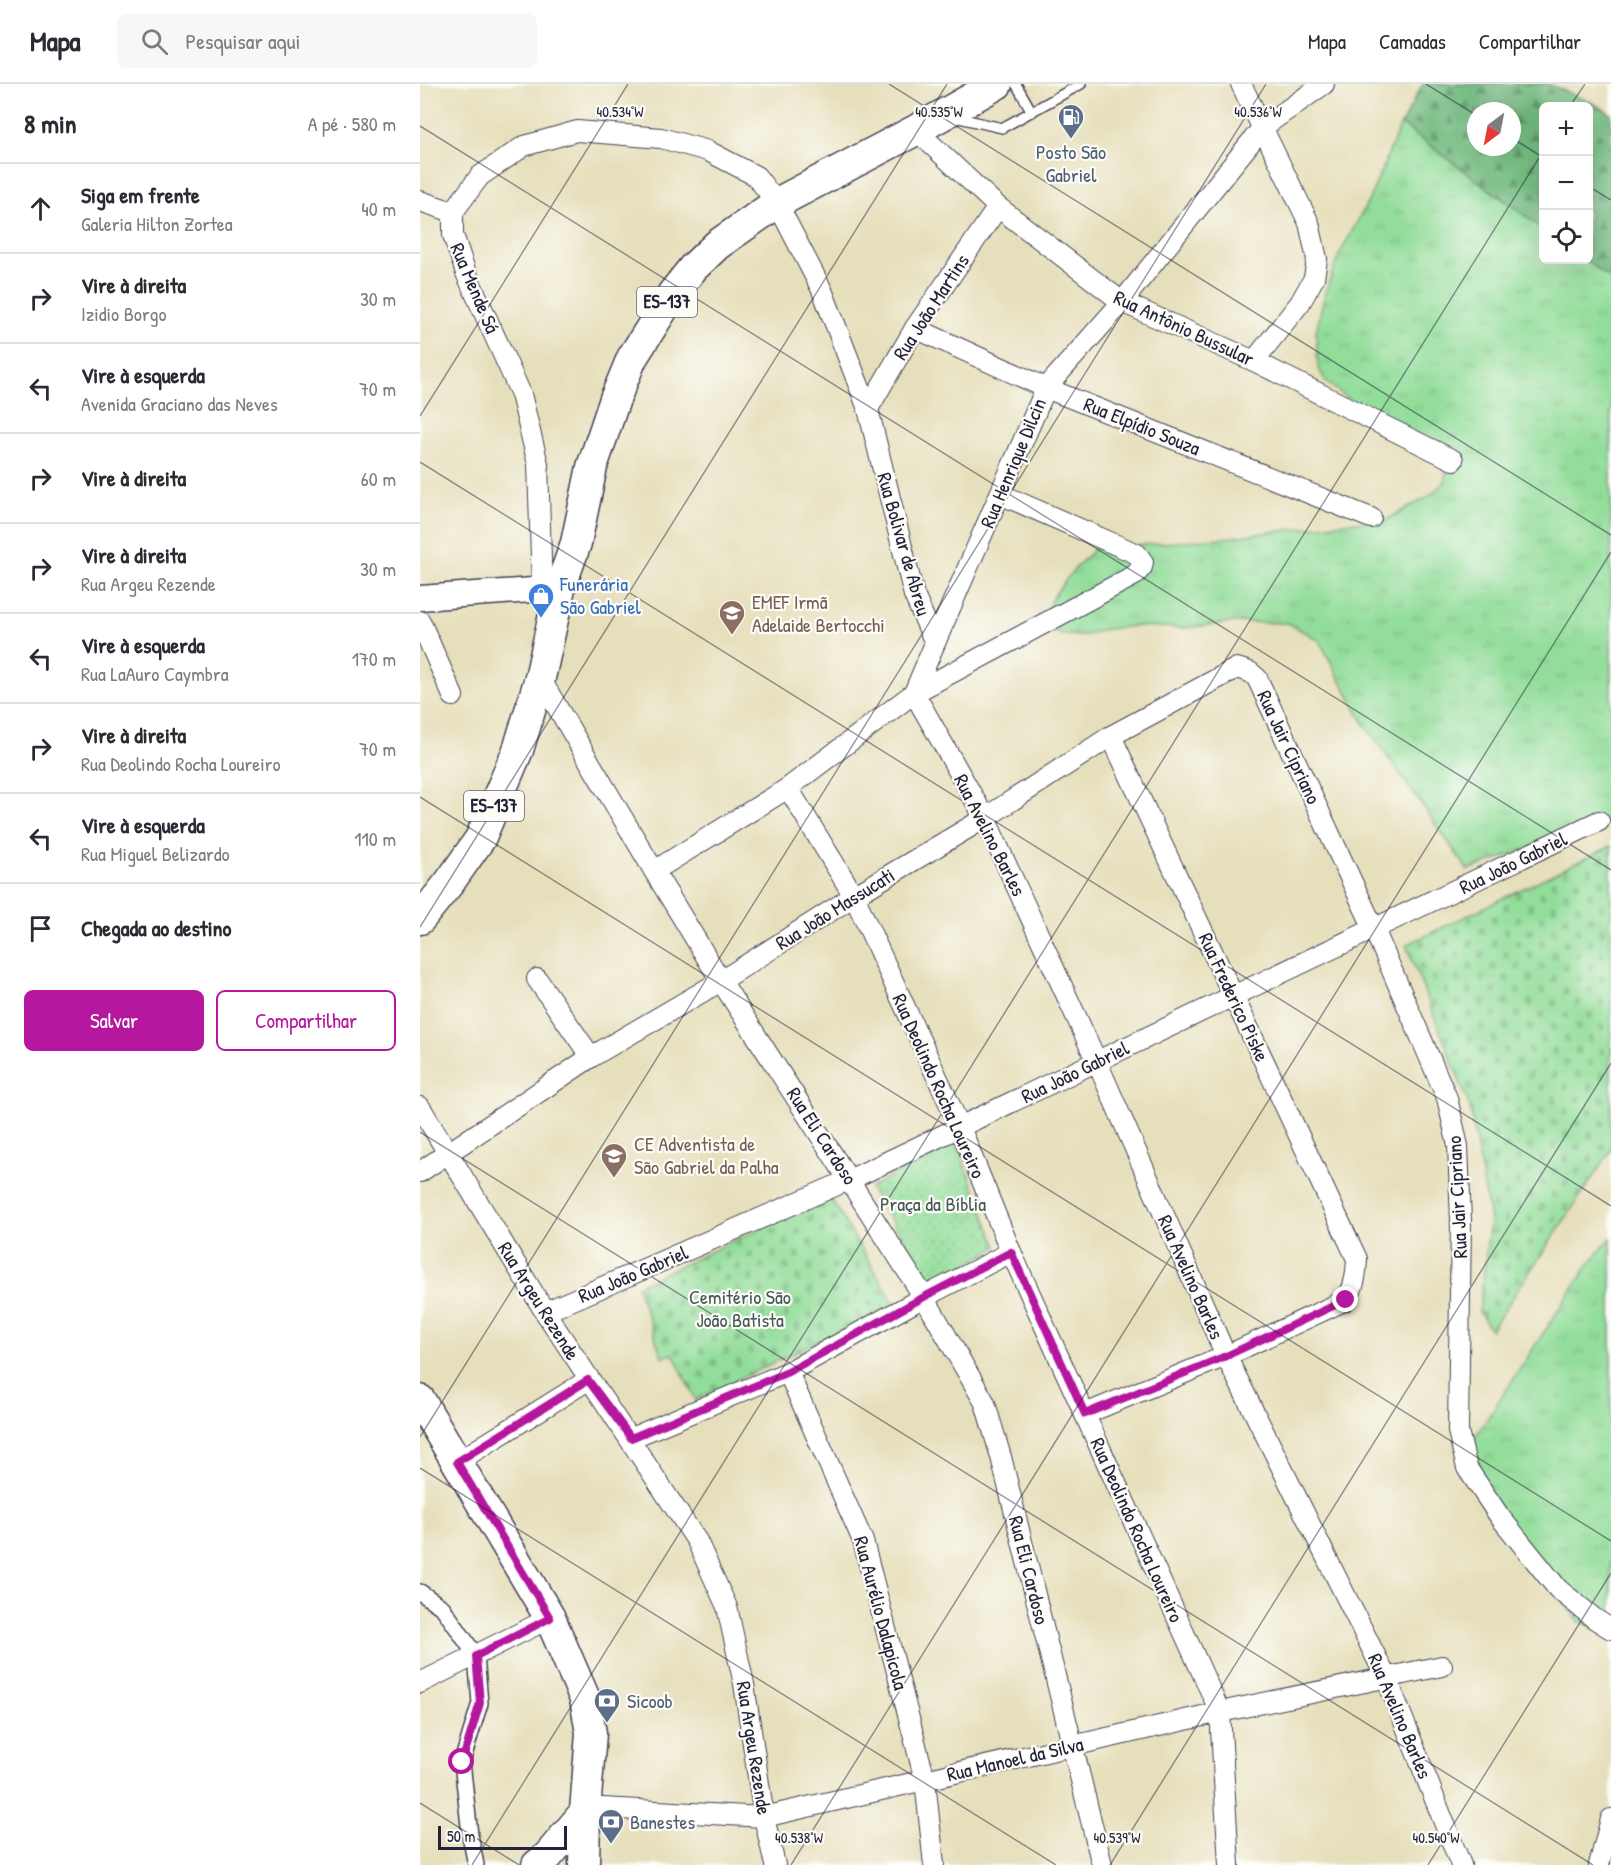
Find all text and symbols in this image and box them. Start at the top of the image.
search box [117,14,537,68]
text: Mapa [30,22,81,60]
icon: search [138,25,171,58]
text: Pesquisar aqui [186,26,301,56]
text: Mapa [1308,27,1346,56]
text: Camadas [1379,27,1446,56]
text: Compartilhar [1479,27,1581,56]
text: 40.534°W [597,101,644,122]
text: 40.535°W [915,101,964,122]
text: 40.536°W [1234,101,1282,122]
fuel station icon: Posto São Gabriel [1056,102,1086,140]
north arrow [1467,102,1521,156]
map controls [1539,102,1593,264]
button: + [1539,102,1593,156]
text: 8 min [24,106,77,141]
text: A pé · 580 m [308,110,396,137]
place label: Posto São Gabriel [1036,138,1106,188]
button: − [1539,156,1593,210]
text: Siga em frente [81,180,200,210]
icon: ahead [24,192,57,225]
text: 40 m [361,195,396,222]
text: Galeria Hilton Zortea [81,210,233,237]
button: locate [1539,210,1593,264]
street label: Rua Mende Sá [444,238,507,337]
street label: Rua João Martins [886,248,975,365]
text: Vire à direita [81,270,186,300]
icon: right [24,282,57,315]
street label: Rua Antônio Bussular [1110,283,1259,372]
text: 30 m [360,285,396,312]
road number: ES-137 [637,287,697,317]
text: Izidio Borgo [81,300,167,327]
text: Vire à esquerda [81,360,205,390]
icon: left [24,372,57,405]
text: 70 m [359,375,396,402]
text: Avenida Graciano das Neves [81,390,278,417]
street label: Rua Elpídio Souza [1080,390,1205,461]
street label: Rua Henrique Dilcin [973,394,1052,532]
icon: right [24,462,57,495]
text: Vire à direita [81,463,186,493]
text: 60 m [361,465,396,492]
street label: Rua Bolivar de Abreu [871,469,938,619]
text: Vire à direita [81,540,186,570]
icon: right [24,552,57,585]
text: 30 m [360,555,396,582]
text: Rua Argeu Rezende [81,570,216,597]
place label: Funerária São Gabriel [559,570,641,620]
shop icon: Funerária São Gabriel [526,581,556,619]
place label: EMEF Irmã Adelaide Bertocchi [752,588,885,638]
school or university icon: EMEF Irmã Adelaide Bertocchi [717,598,747,636]
text: Vire à esquerda [81,630,205,660]
icon: left [24,642,57,675]
text: 170 m [352,645,396,672]
text: Rua LaAuro Caymbra [81,660,229,687]
street label: Rua Jair Cipriano [1251,685,1328,808]
text: Vire à direita [81,720,186,750]
icon: right [24,732,57,765]
text: 70 m [359,735,396,762]
text: Rua Deolindo Rocha Loureiro [81,750,280,777]
street label: Rua Avelino Barles [948,769,1033,901]
road number: ES-137 [464,791,524,821]
text: Vire à esquerda [81,810,205,840]
icon: left [24,822,57,855]
text: 110 m [354,825,396,852]
street label: Rua João Gabriel [1454,825,1572,900]
text: Rua Miguel Belizardo [81,840,230,867]
street label: Rua João Massucati [770,861,899,956]
icon: arrive [24,912,57,945]
text: Chegada ao destino [81,913,231,943]
street label: Rua Frederico Piske [1193,928,1276,1066]
street label: Rua Deolindo Rocha Loureiro [887,989,992,1182]
button: Salvar [24,990,204,1051]
button: Compartilhar [216,990,396,1051]
street label: Rua João Gabriel [1016,1034,1134,1109]
street label: Rua Eli Cardoso [781,1082,864,1190]
place label: CE Adventista de São Gabriel da Palha [634,1130,779,1180]
street label: Rua Jair Cipriano [1440,1135,1473,1259]
school or university icon: CE Adventista de São Gabriel da Palha [599,1141,629,1179]
park label: Praça da Bíblia [880,1190,986,1217]
street label: Rua Avelino Barles [1152,1210,1231,1343]
street label: Rua Argeu Rezende [492,1236,587,1365]
street label: Rua João Gabriel [574,1238,692,1309]
park label: Cemitério São João Batista [689,1283,791,1333]
route end [1332,1286,1358,1312]
street label: Rua Deolindo Rocha Loureiro [1085,1433,1190,1626]
street label: Rua Eli Cardoso [1003,1513,1056,1627]
street label: Rua Aurélio Dalapicola [848,1533,915,1693]
street label: Rua Avelino Barles [1362,1649,1439,1783]
street label: Rua Argeu Rezende [731,1679,778,1817]
bank icon: Sicoob [592,1686,622,1724]
place label: Sicoob [627,1687,673,1714]
street label: Rua Manoel da Silva [944,1730,1086,1787]
route start [448,1748,474,1774]
bank icon: Banestes [596,1807,626,1845]
place label: Banestes [630,1808,696,1835]
scale bar [438,1823,567,1850]
text: 50 m [447,1825,476,1847]
text: 40.538°W [775,1827,824,1848]
text: 40.539°W [1094,1827,1141,1848]
text: 40.540°W [1413,1827,1460,1848]

